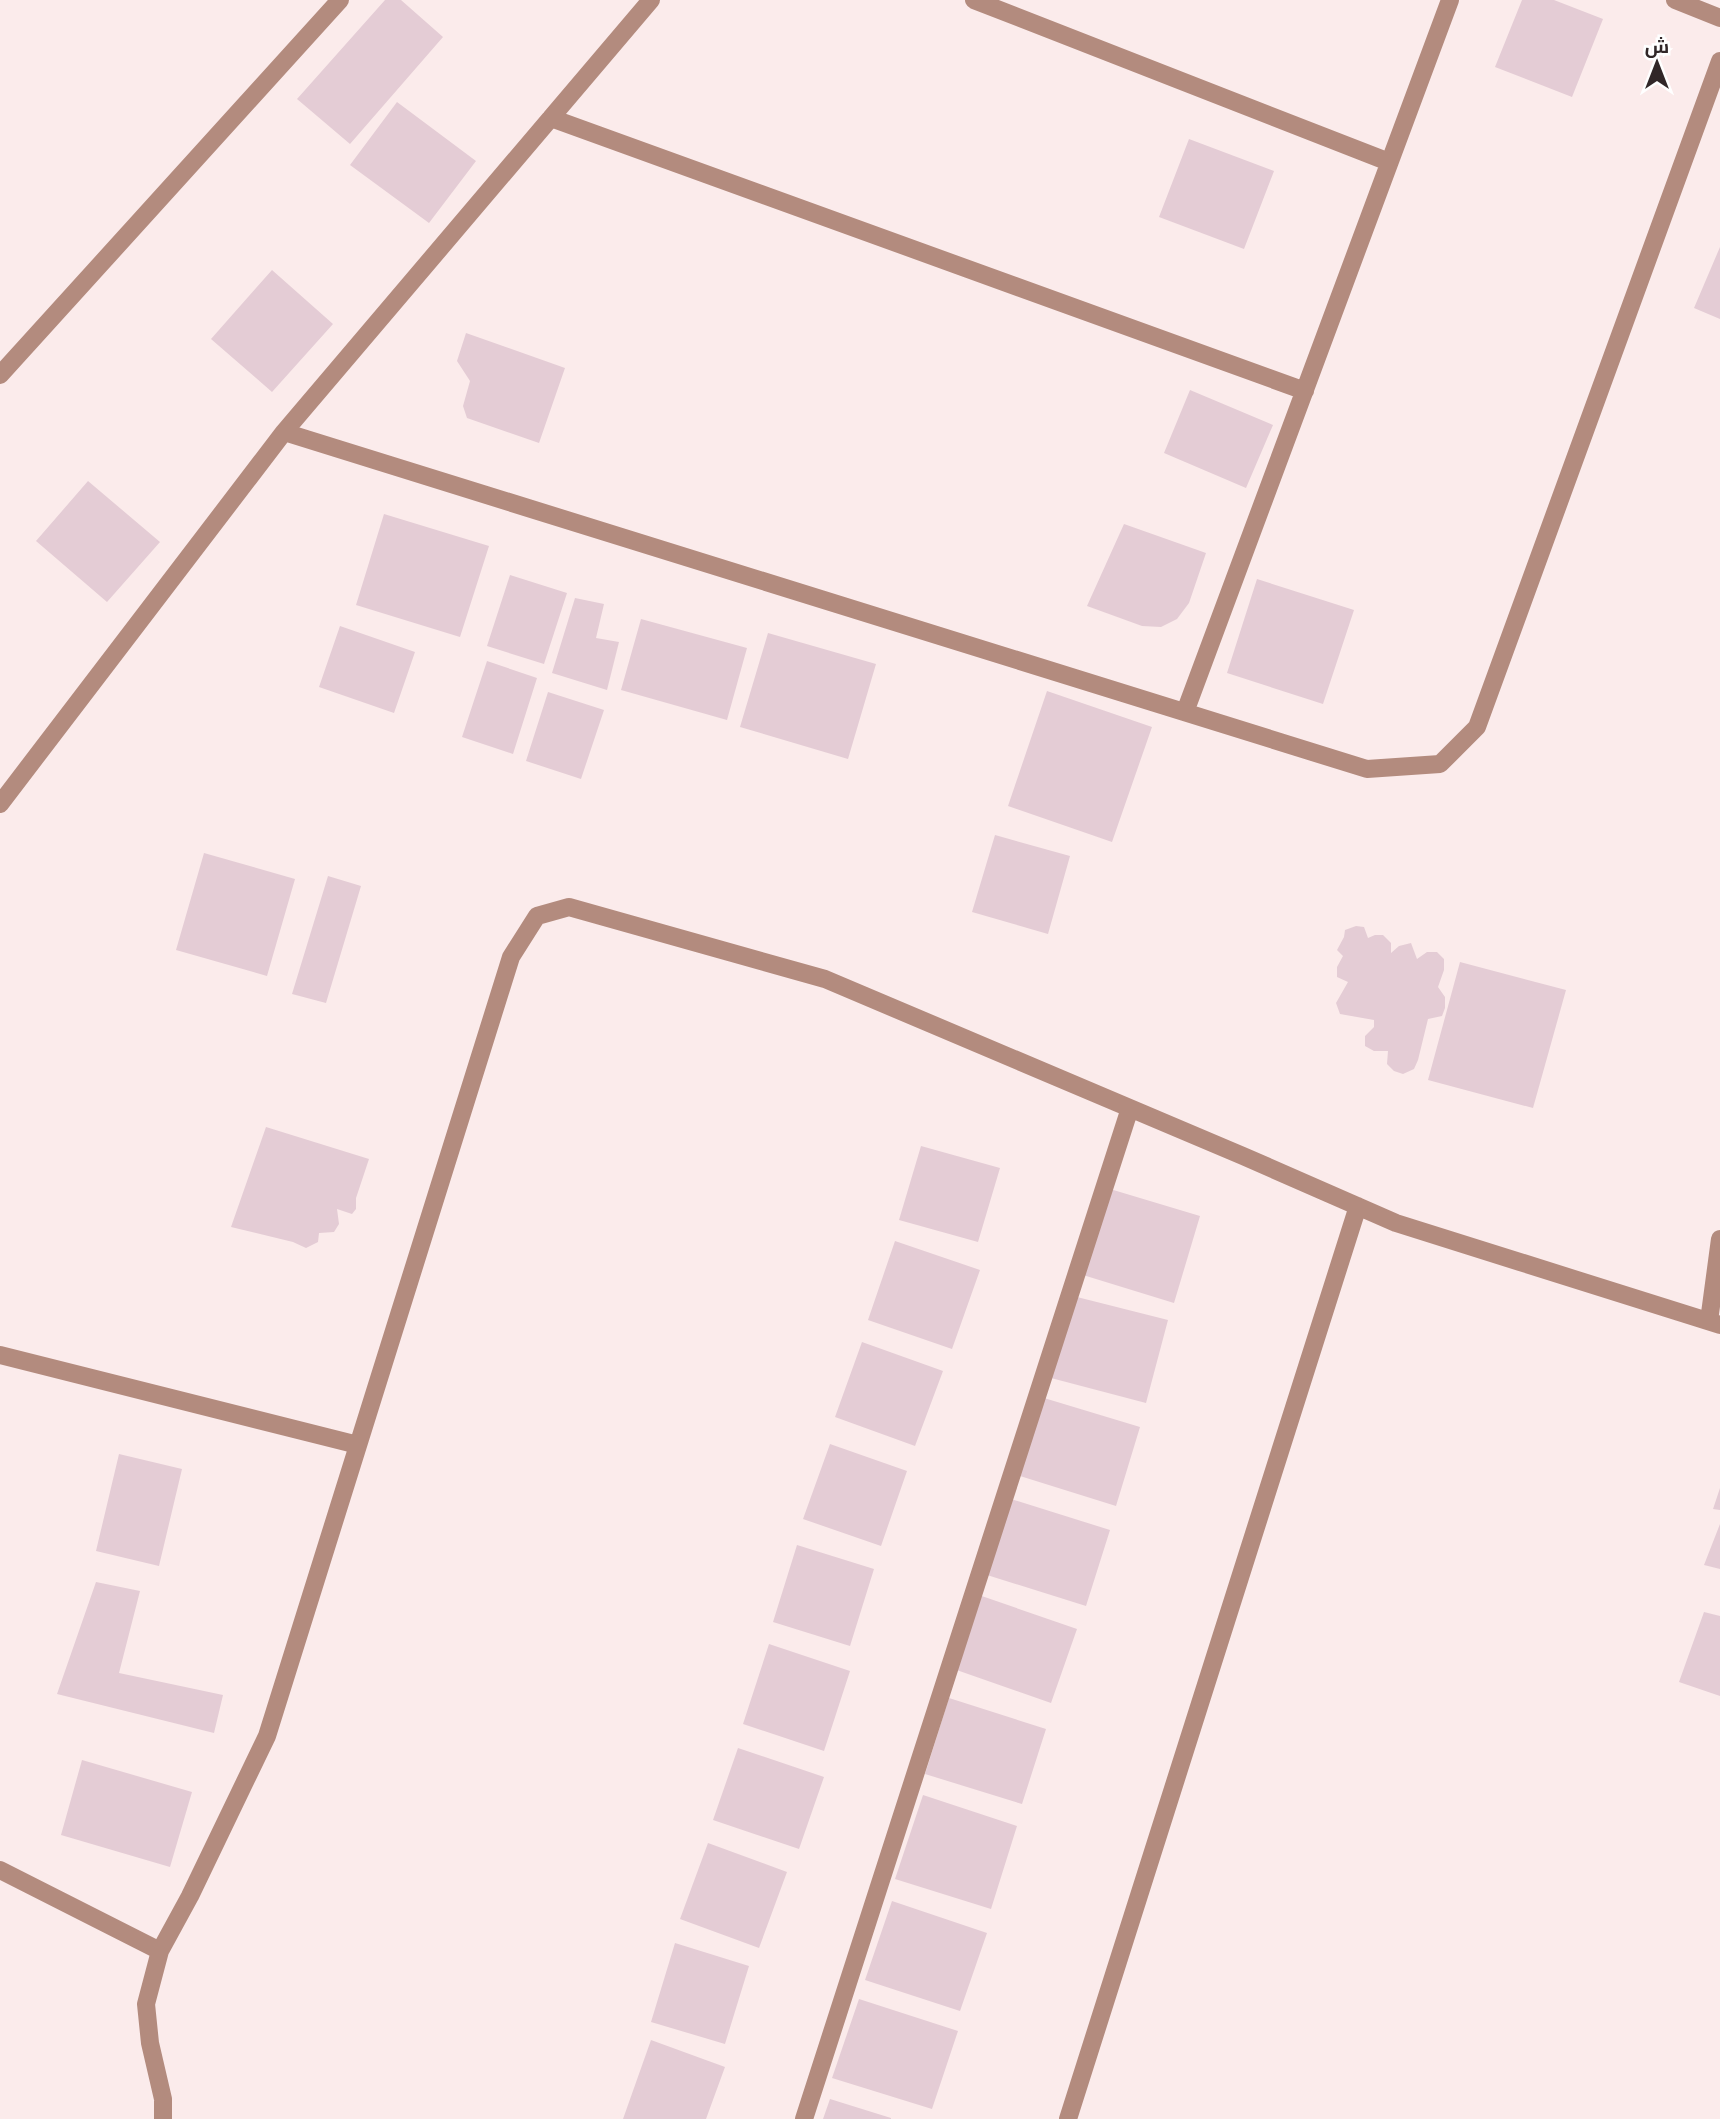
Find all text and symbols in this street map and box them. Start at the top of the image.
north arrow [1622,28,1692,98]
text: ش [1645,34,1669,58]

